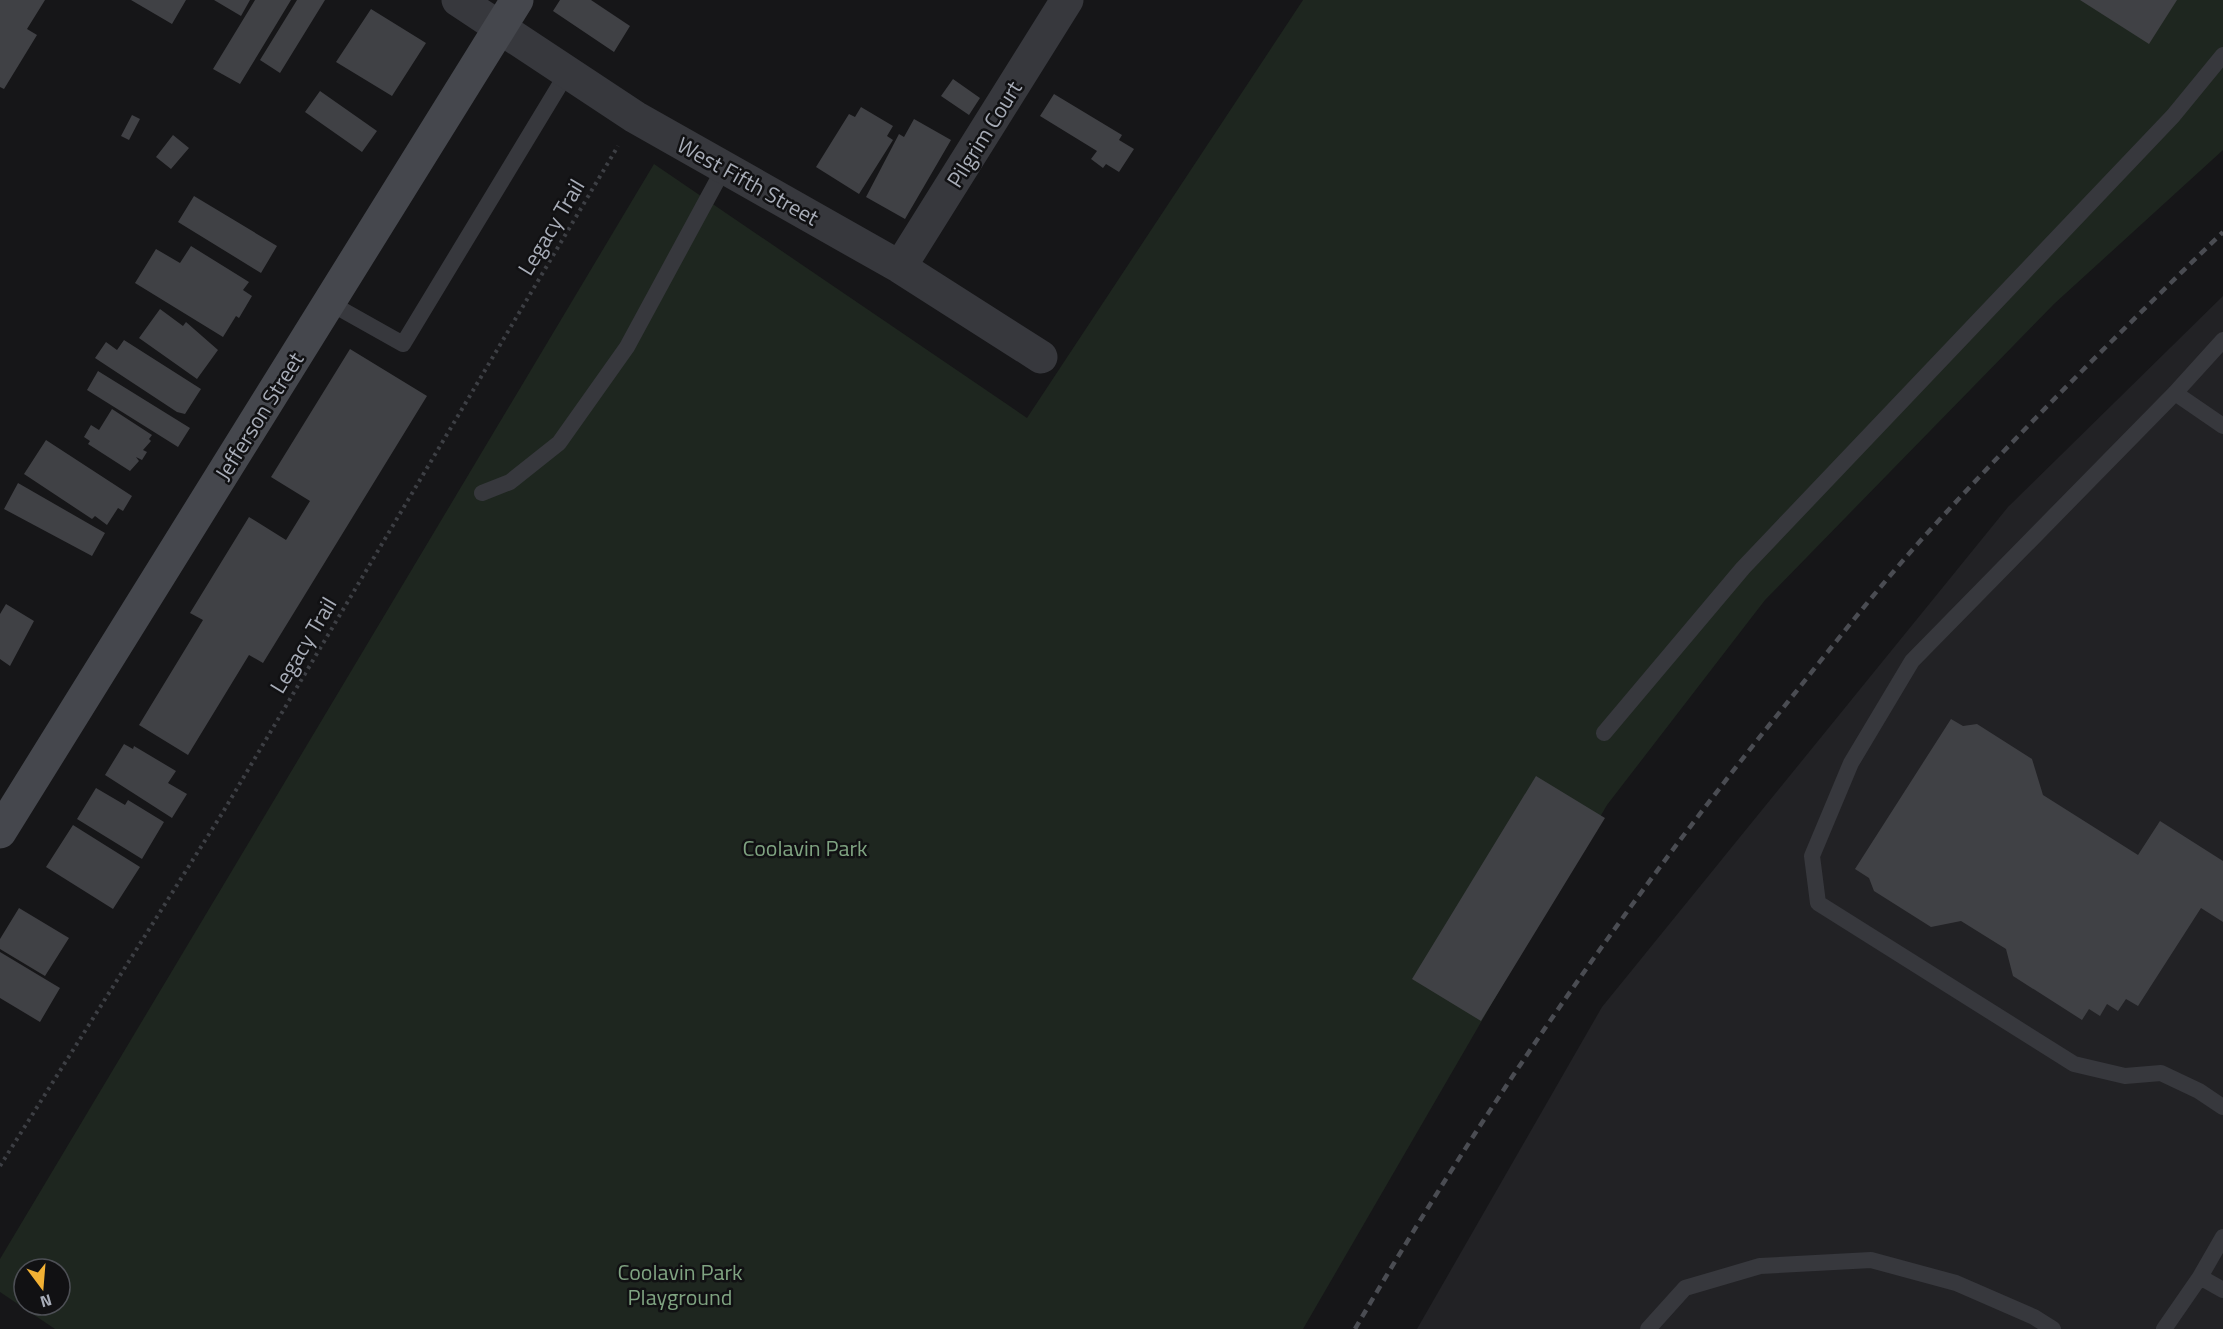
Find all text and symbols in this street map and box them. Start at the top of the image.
street label: Pilgrim Court [938,74,1030,194]
street label: West Fifth Street [671,128,825,234]
street label: Legacy Trail [509,172,593,282]
street label: Jefferson Street [206,345,312,487]
street label: Legacy Trail [261,590,345,700]
park label: Coolavin Park [742,831,868,865]
park label: Coolavin Park Playground [617,1255,743,1314]
north arrow [12,1257,72,1317]
text: N [37,1288,55,1314]

